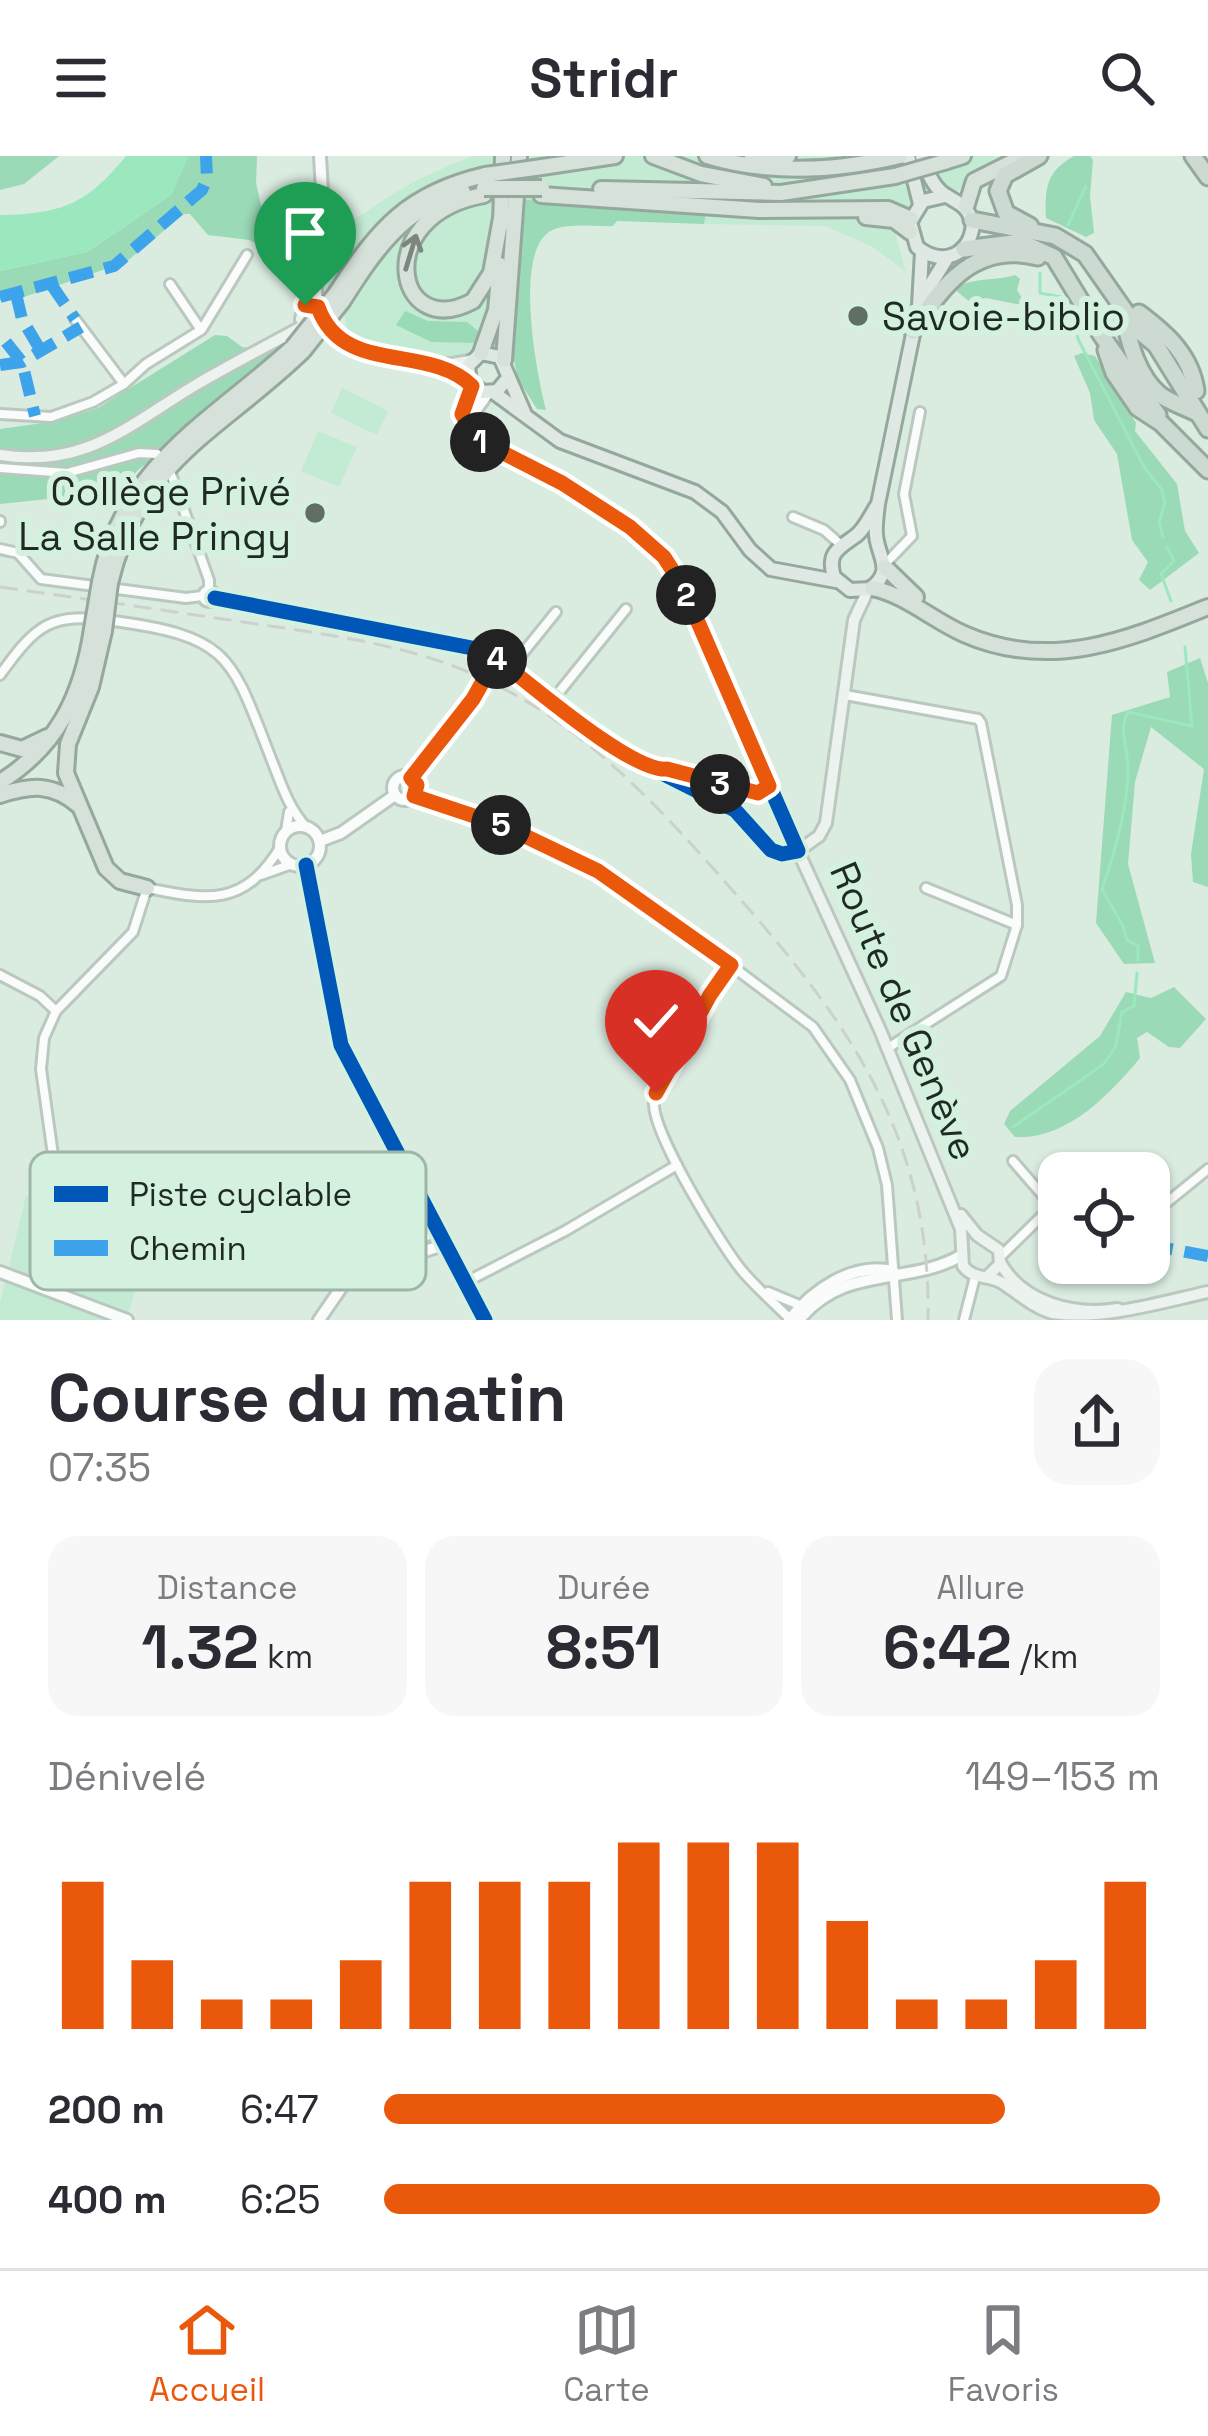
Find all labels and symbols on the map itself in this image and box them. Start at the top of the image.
pin [254,182,356,305]
one-way arrow [401,234,423,272]
place label: Savoie-biblio [882,292,1125,341]
marker: Savoie-biblio [845,303,871,329]
pin: 1 [450,412,510,472]
place label: Collège Privé La Salle Pringy [18,467,291,561]
marker: Collège Privé La Salle Pringy [302,500,328,526]
pin: 2 [656,565,716,625]
pin: 4 [467,629,527,689]
pin: 3 [690,754,750,814]
pin: 5 [471,795,531,855]
street label: Route de Genève [819,854,989,1168]
pin [605,970,707,1093]
legend [30,1152,426,1290]
text: Piste cyclable [129,1174,352,1216]
text: Chemin [129,1228,247,1270]

